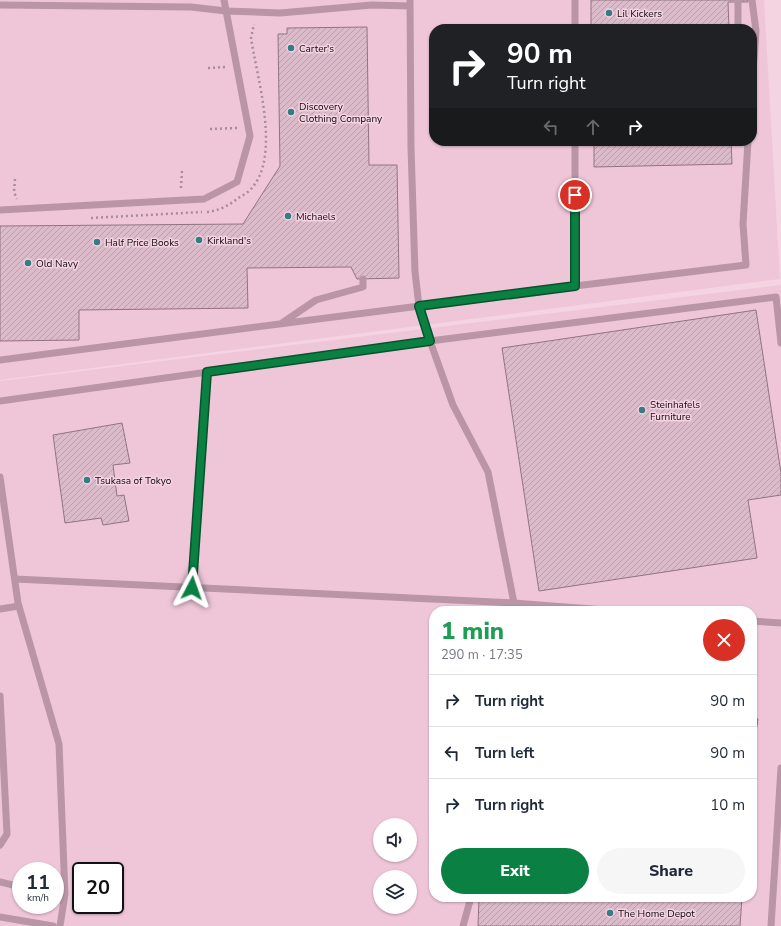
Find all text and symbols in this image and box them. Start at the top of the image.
place label: Lil Kickers [617,7,662,21]
marker: Lil Kickers [604,8,614,18]
text: 90 m [507,35,573,73]
icon: right [441,40,493,92]
place label: Carter's [299,42,334,56]
marker: Carter's [286,43,296,53]
text: Turn right [507,71,586,95]
place label: Discovery Clothing Company [299,100,383,126]
marker: Discovery Clothing Company [286,107,296,117]
icon: left [540,116,562,138]
icon: ahead [582,116,604,138]
icon: right [624,116,646,138]
pin [558,178,592,212]
icon: arrive [564,184,586,206]
place label: Michaels [296,210,336,224]
marker: Michaels [283,211,293,221]
place label: Kirkland's [207,234,251,248]
marker: Kirkland's [194,235,204,245]
place label: Half Price Books [105,236,179,250]
marker: Half Price Books [92,237,102,247]
place label: Old Navy [36,257,79,271]
marker: Old Navy [23,258,33,268]
place label: Steinhafels Furniture [650,398,700,424]
marker: Steinhafels Furniture [637,405,647,415]
place label: Tsukasa of Tokyo [95,474,172,488]
marker: Tsukasa of Tokyo [82,475,92,485]
position arrow [171,567,213,609]
text: 1 min [441,615,504,647]
button: close [703,619,745,661]
text: 290 m · 17:35 [441,646,523,664]
icon: right [441,690,463,712]
text: Turn right [475,691,544,711]
text: 90 m [710,691,745,711]
icon: left [441,742,463,764]
text: Turn left [475,743,534,763]
text: 90 m [710,743,745,763]
icon: right [441,794,463,816]
text: Turn right [475,795,544,815]
text: 10 m [710,795,745,815]
map controls [373,818,417,914]
button: sound [373,818,417,862]
button: Exit [441,848,589,894]
button: Share [597,848,745,894]
speed limit sign: 20 [72,862,124,914]
text: 11 [26,869,50,896]
button: layers [373,870,417,914]
text: km/h [27,891,49,905]
place label: The Home Depot [618,907,695,921]
marker: The Home Depot [605,908,615,918]

